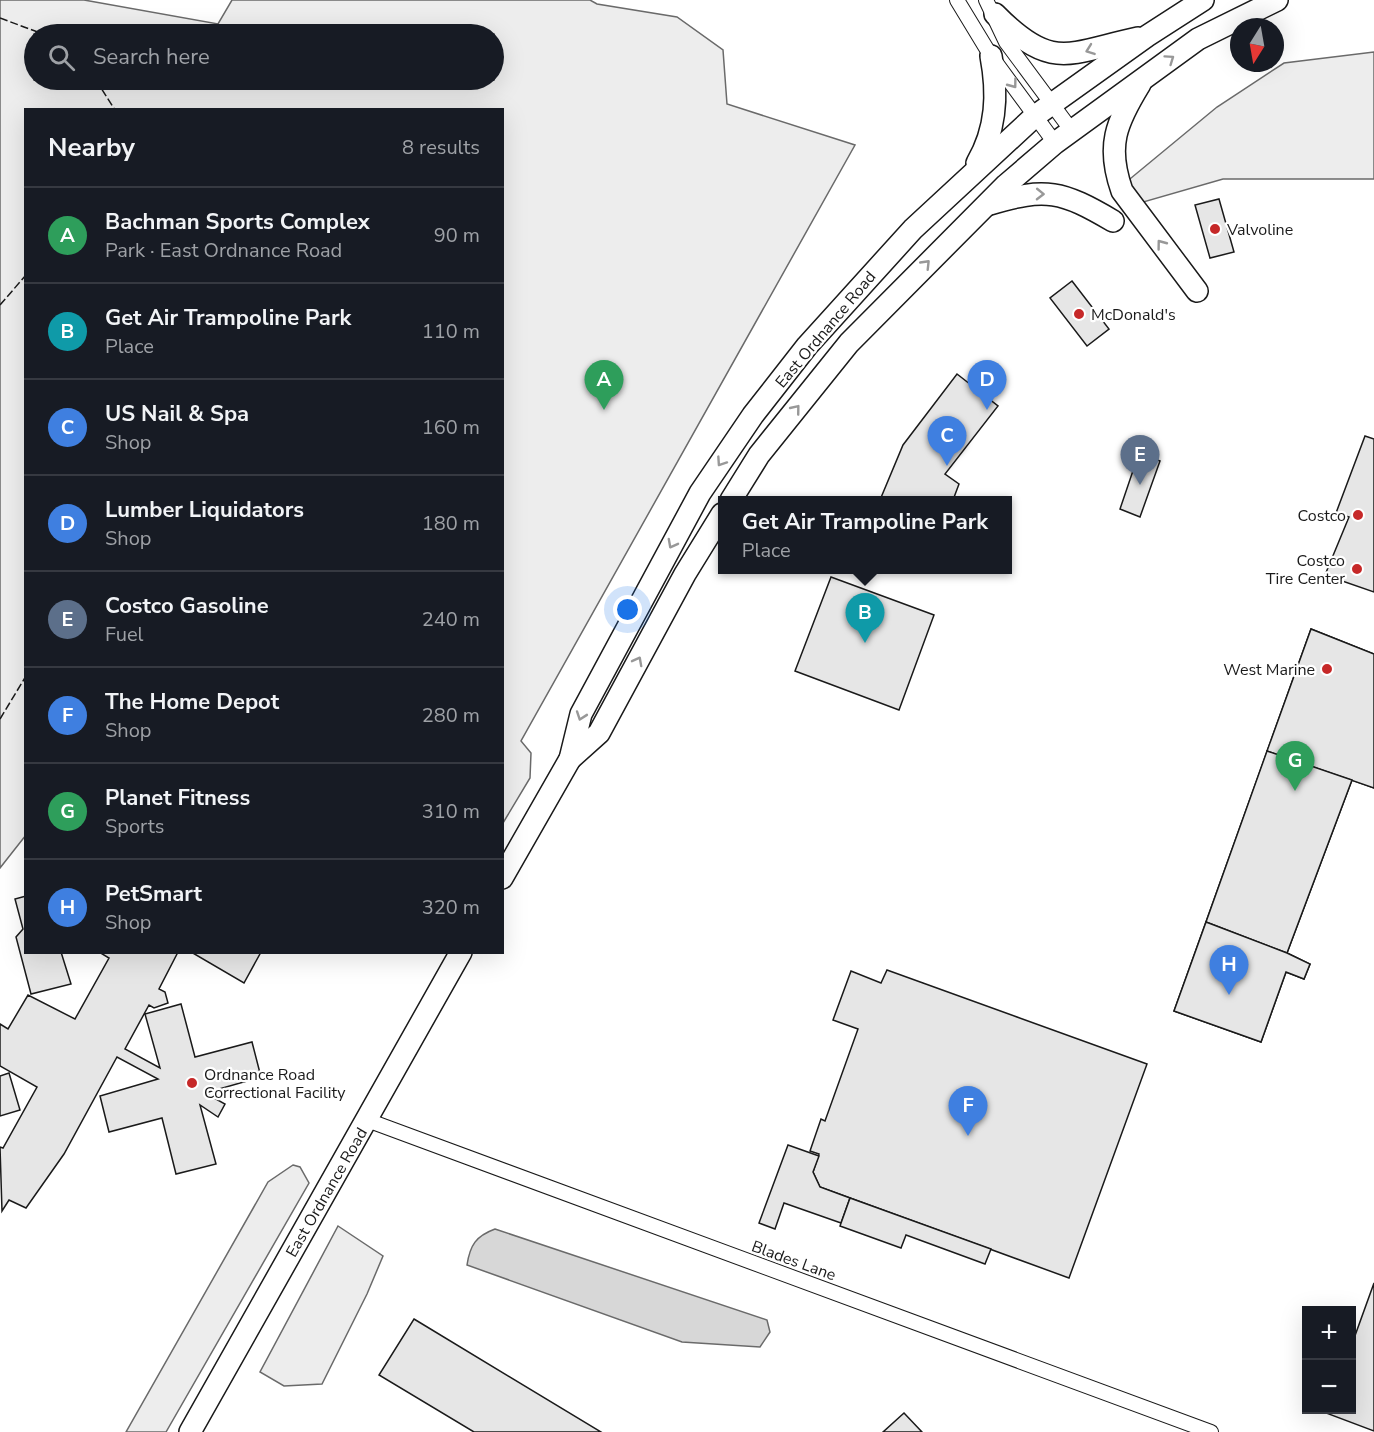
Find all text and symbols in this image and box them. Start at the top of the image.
north arrow [1230,18,1284,72]
search box [24,24,504,90]
icon: search [45,41,78,74]
text: Search here [93,42,210,72]
one-way arrow [1086,42,1096,55]
one-way arrow [1163,55,1174,66]
one-way arrow [1005,77,1016,88]
text: Nearby [48,130,135,165]
text: 8 results [402,134,480,161]
one-way arrow [1036,187,1045,200]
text: Bachman Sports Complex [105,207,370,237]
place label: Valvoline [1226,219,1293,241]
text: A [60,222,75,249]
text: 90 m [434,222,480,249]
marker: Valvoline [1208,222,1222,236]
text: Park · East Ordnance Road [105,237,342,264]
one-way arrow [1158,240,1169,251]
one-way arrow [919,261,930,272]
street label: East Ordnance Road [770,267,881,393]
text: Get Air Trampoline Park [105,303,351,333]
place label: McDonald's [1091,304,1176,326]
marker: McDonald's [1072,307,1086,321]
text: B [61,318,74,345]
text: 110 m [422,318,480,345]
text: Place [105,333,154,360]
pin: A [584,360,624,410]
pin: D [968,360,1006,410]
text: US Nail & Spa [105,399,249,429]
one-way arrow [789,405,800,416]
text: C [61,414,74,441]
text: 160 m [422,414,480,441]
pin: C [928,416,966,466]
text: Shop [105,429,151,456]
pin: E [1120,436,1160,485]
one-way arrow [717,455,728,466]
text: Lumber Liquidators [105,495,304,525]
popup [718,496,1012,574]
place label: Costco [1298,505,1346,527]
text: Get Air Trampoline Park [742,507,988,537]
marker: Costco [1351,508,1365,522]
text: D [60,510,75,537]
text: 180 m [422,510,480,537]
text: Shop [105,525,151,552]
text: Place [742,537,791,564]
one-way arrow [668,538,679,549]
place label: Costco Tire Center [1266,550,1345,590]
marker: Costco Tire Center [1350,562,1364,576]
text: Costco Gasoline [105,591,269,621]
pin: B [846,594,884,643]
your location [613,595,642,624]
text: E [62,606,73,633]
text: 240 m [422,606,480,633]
text: Fuel [105,621,144,648]
one-way arrow [631,657,642,667]
place label: West Marine [1223,659,1315,681]
marker: West Marine [1320,662,1334,676]
text: The Home Depot [105,687,279,717]
text: F [62,702,73,729]
text: 280 m [422,702,480,729]
one-way arrow [576,711,589,721]
text: Shop [105,717,151,744]
pin: G [1276,742,1314,791]
text: Planet Fitness [105,783,250,813]
text: G [60,798,75,825]
text: 310 m [422,798,480,825]
text: Sports [105,813,164,840]
text: PetSmart [105,879,202,909]
text: H [60,894,75,921]
text: 320 m [422,894,480,921]
text: Shop [105,909,151,936]
pin: H [1210,946,1248,995]
place label: Ordnance Road Correctional Facility [204,1064,346,1104]
marker: Ordnance Road Correctional Facility [185,1076,199,1090]
pin: F [948,1086,988,1136]
street label: East Ordnance Road [281,1124,373,1261]
street label: Blades Lane [748,1235,839,1286]
map controls [1302,1306,1356,1414]
button: + [1302,1306,1356,1360]
button: − [1302,1360,1356,1414]

